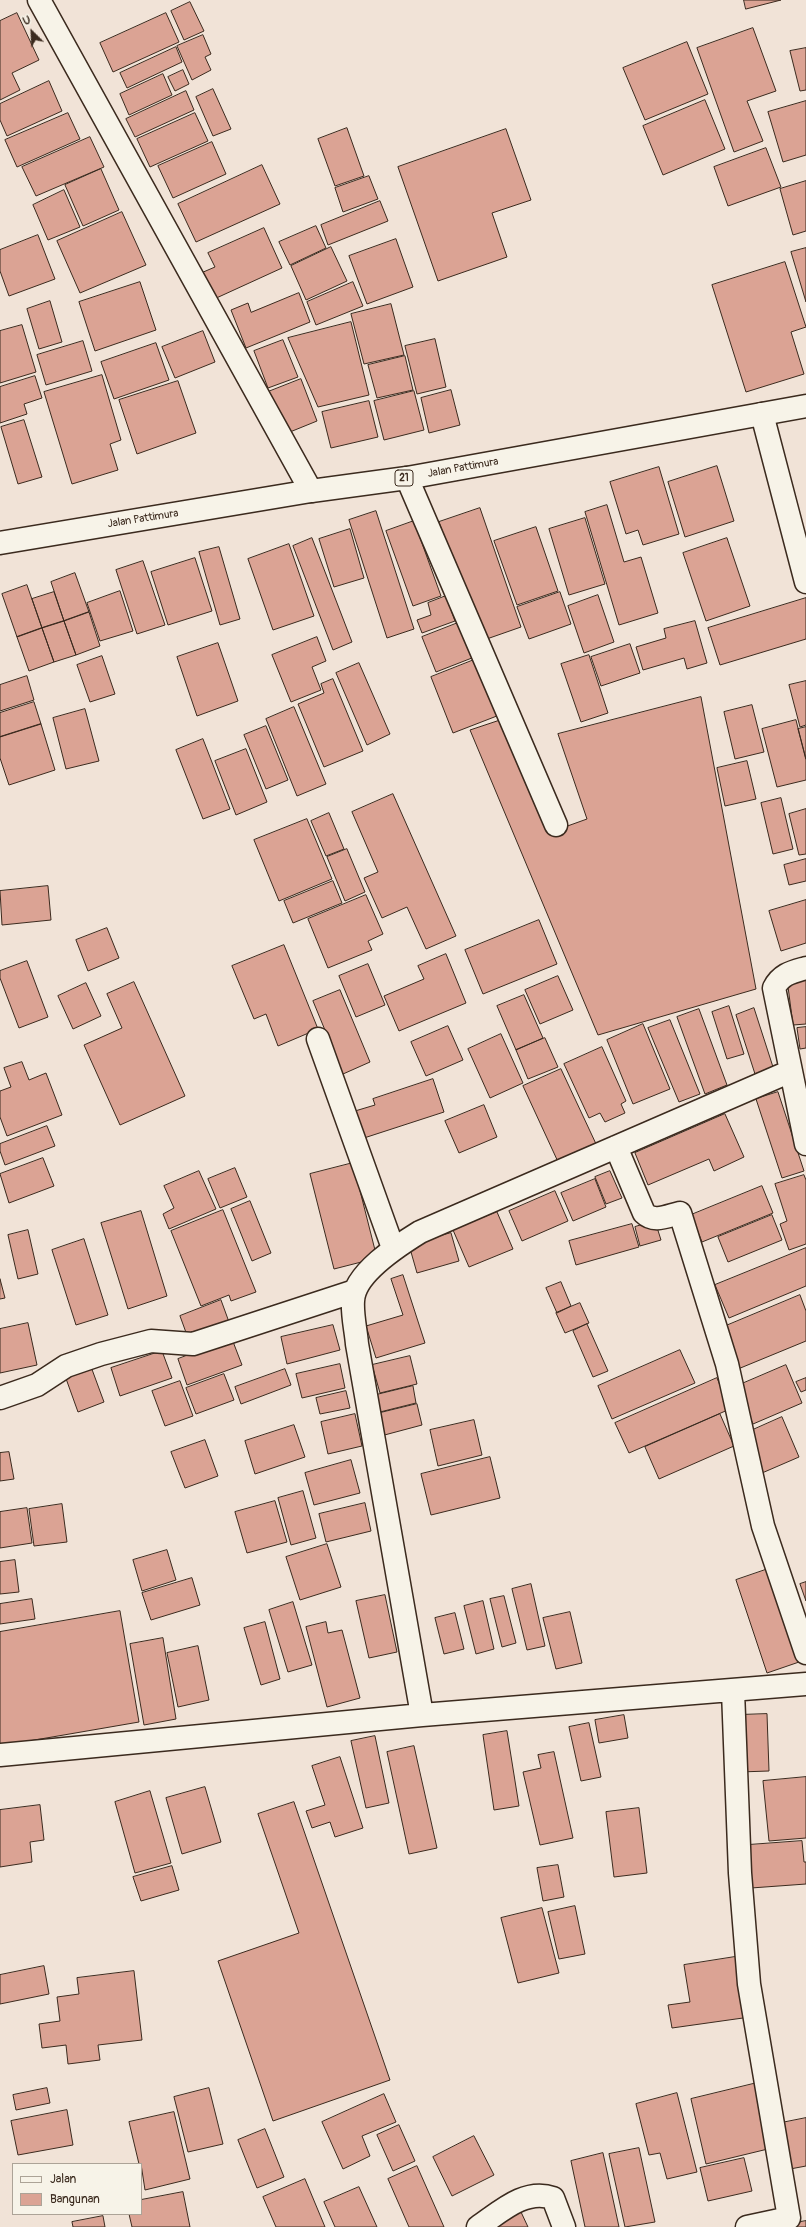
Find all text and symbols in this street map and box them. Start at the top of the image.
north arrow [12,12,52,52]
text: U [21,13,33,28]
street label: Jalan Pattimura [427,455,499,481]
road number: 21 [395,470,413,486]
street label: Jalan Pattimura [107,507,179,531]
legend [12,2163,142,2215]
text: Jalan [50,2172,76,2187]
text: Bangunan [50,2192,100,2207]

